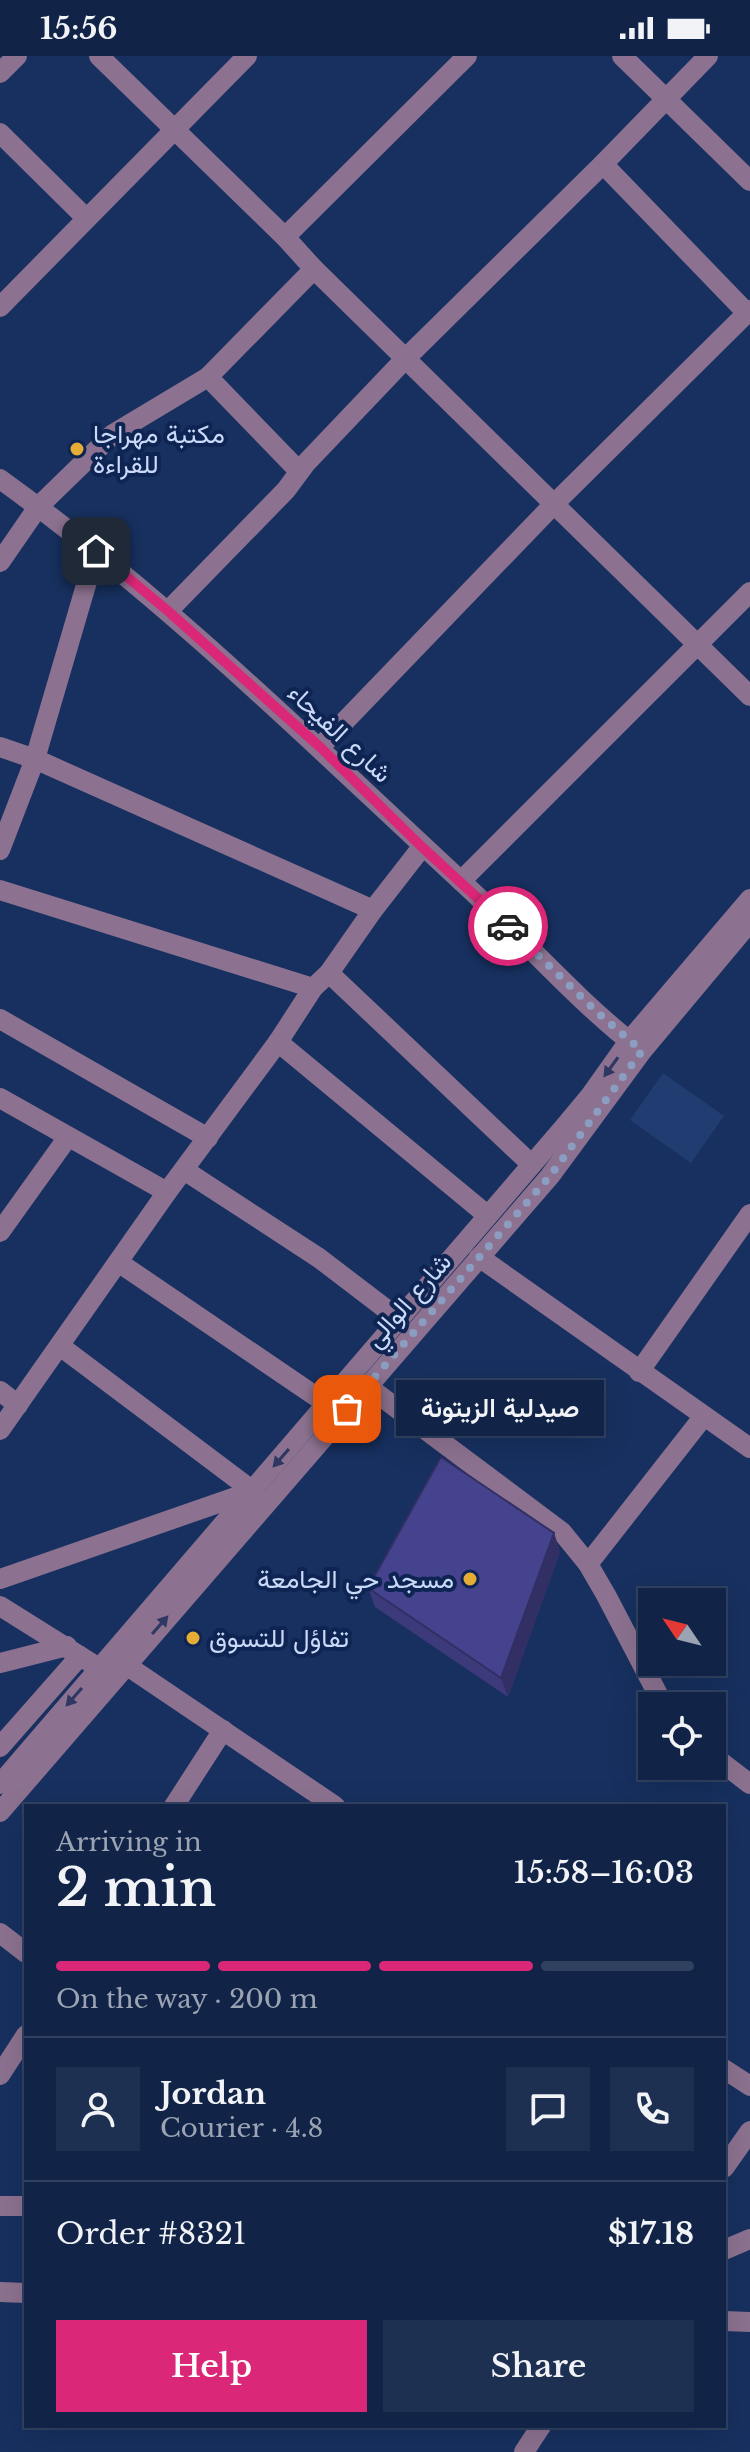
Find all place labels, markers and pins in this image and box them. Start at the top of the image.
place label: مكتبة مهراجا للقراءة [93,418,225,480]
marker: مكتبة مهراجا للقراءة [68,440,86,458]
pin [62,517,130,585]
pin [313,1375,381,1443]
callout: صيدلية الزيتونة [395,1381,603,1437]
place label: مسجد حي الجامعة [257,1563,454,1600]
marker: مسجد حي الجامعة [461,1570,479,1588]
place label: تفاؤل للتسوق [209,1622,349,1654]
marker: تفاؤل للتسوق [184,1629,202,1647]

